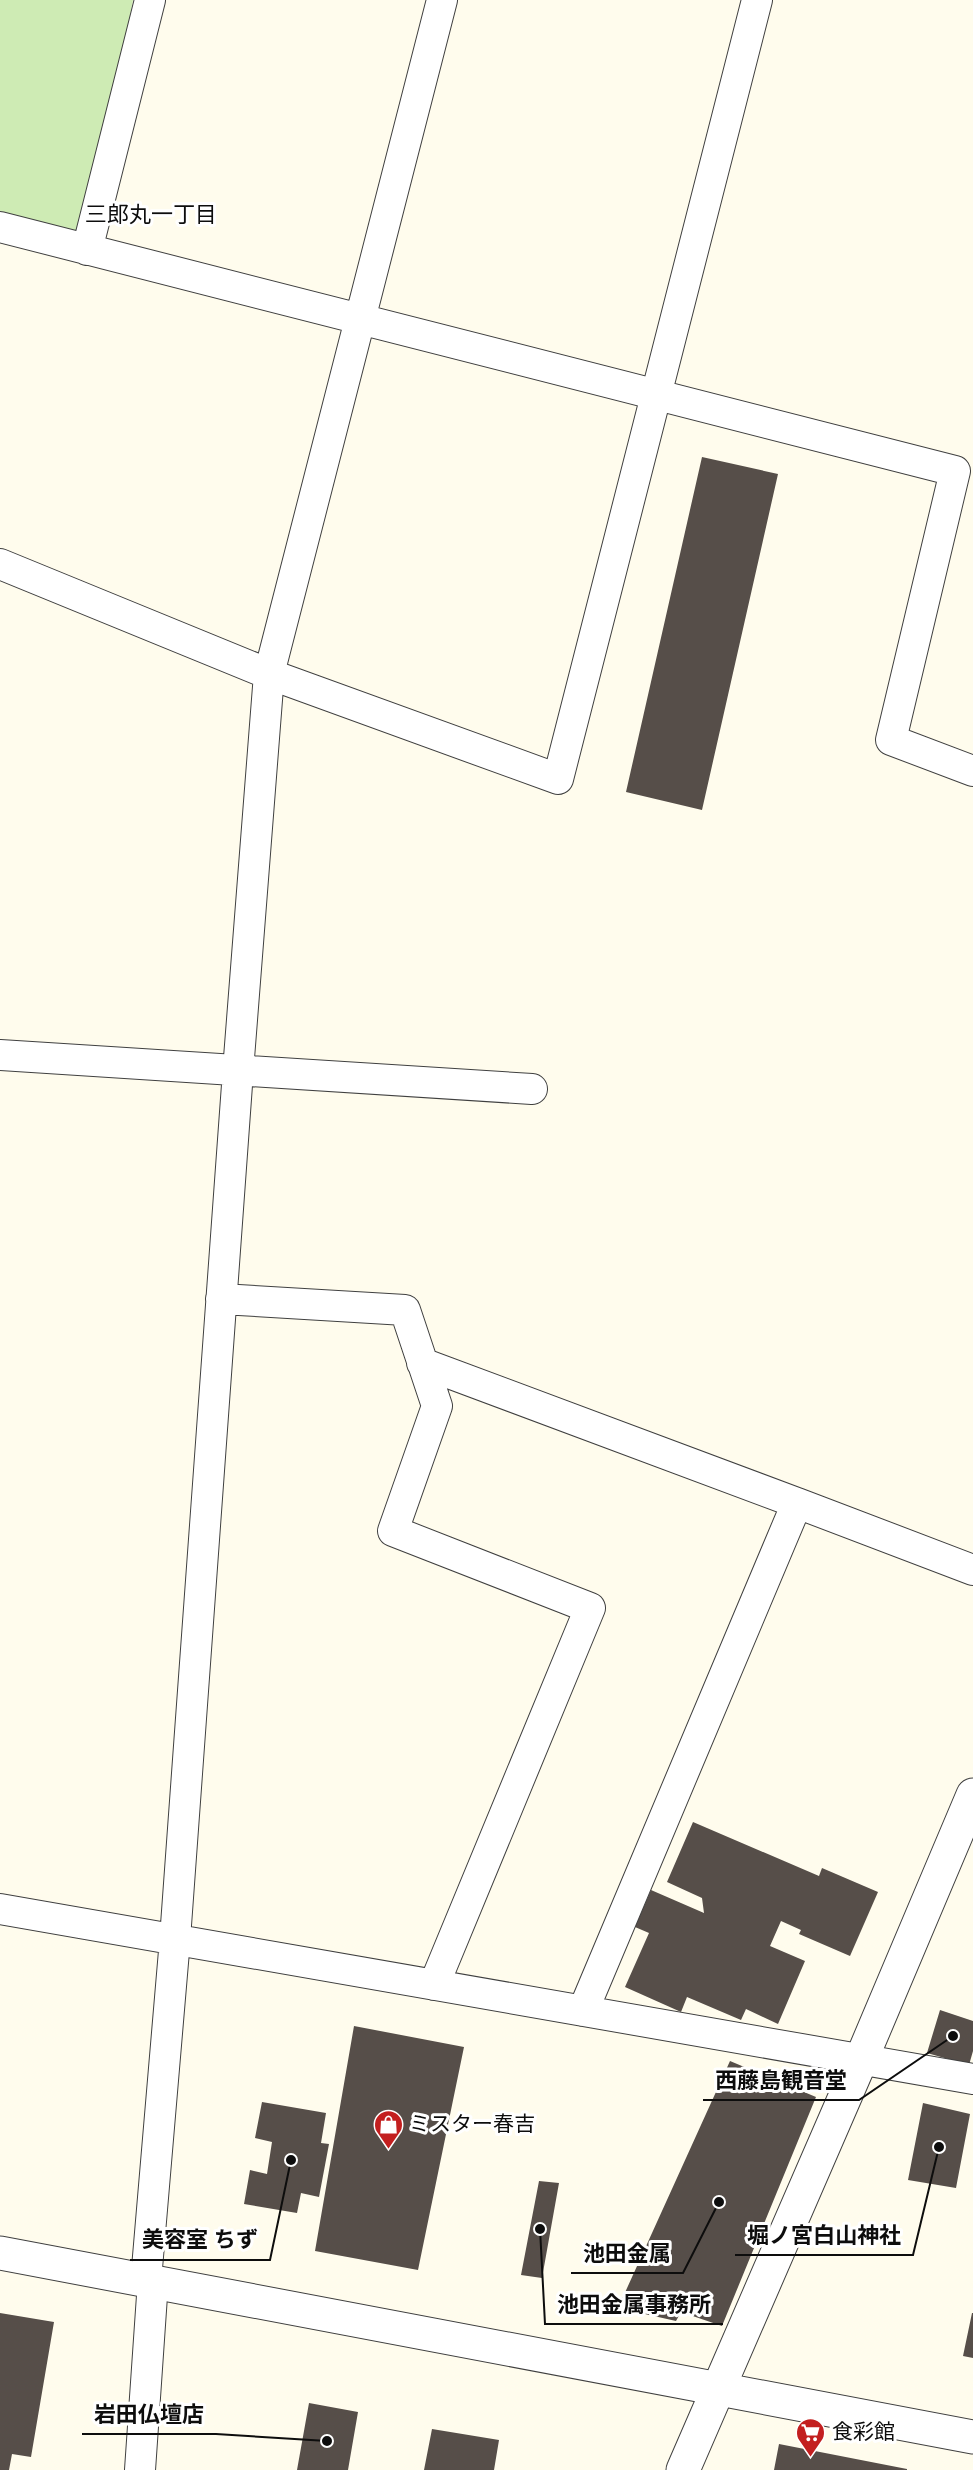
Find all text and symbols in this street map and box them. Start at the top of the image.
district label: 三郎丸一丁目 [85,200,217,228]
callout: 西藤島観音堂 [703,2060,859,2100]
text: 西藤島観音堂 [715,2066,847,2094]
shop icon: ミスター春吉 [372,2108,404,2150]
place label: ミスター春吉 [409,2110,535,2137]
callout: 堀ノ宮白山神社 [735,2215,913,2255]
callout: 美容室 ちず [130,2220,270,2260]
text: 堀ノ宮白山神社 [747,2221,901,2249]
text: 美容室 ちず [142,2225,258,2253]
callout: 池田金属 [571,2233,683,2273]
text: 池田金属 [583,2239,671,2267]
callout: 池田金属事務所 [545,2284,723,2324]
text: 池田金属事務所 [557,2290,711,2318]
callout: 岩田仏壇店 [82,2394,216,2434]
text: 岩田仏壇店 [94,2400,204,2428]
supermarket icon: 食彩館 [795,2416,827,2458]
place label: 食彩館 [832,2418,895,2445]

